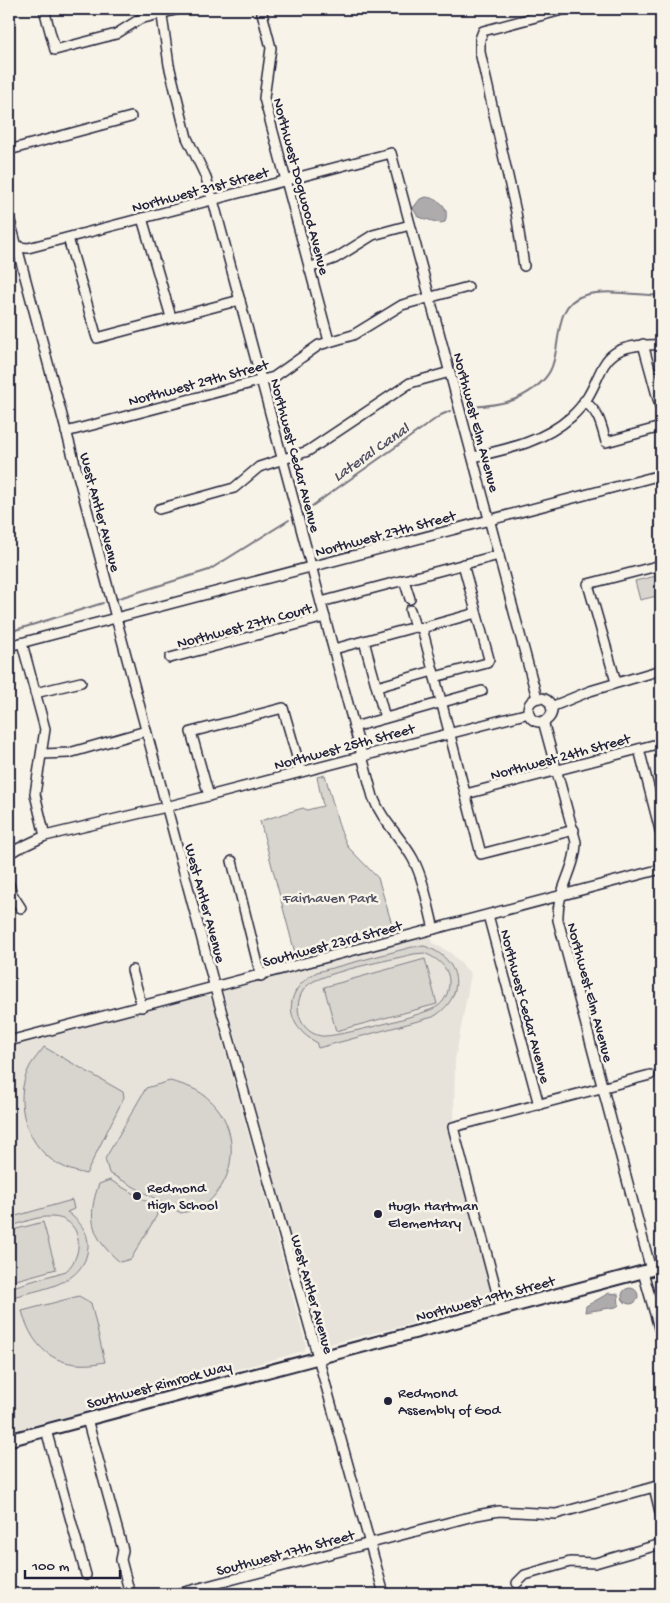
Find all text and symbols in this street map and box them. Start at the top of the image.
street label: Northwest Dogwood Avenue [268,96,332,277]
street label: Northwest 31st Street [130,164,273,218]
street label: Northwest Elm Avenue [448,351,502,494]
street label: Northwest 29th Street [127,356,272,411]
street label: Northwest Cedar Avenue [265,377,323,535]
water label: Lateral Canal [330,420,415,487]
street label: West Antler Avenue [74,451,124,574]
street label: Northwest 27th Street [313,507,459,562]
street label: Northwest 27th Court [175,600,316,654]
street label: Northwest 25th Street [272,720,418,775]
street label: Northwest 24th Street [489,730,634,785]
street label: West Antler Avenue [179,842,229,965]
park label: Fairhaven Park [282,890,379,908]
street label: Southwest 23rd Street [261,917,406,972]
street label: Northwest Elm Avenue [562,921,616,1064]
street label: Northwest Cedar Avenue [495,928,553,1086]
place label: Redmond High School [147,1180,218,1215]
marker: Redmond High School [131,1190,143,1202]
place label: Hugh Hartman Elementary [388,1198,478,1233]
marker: Hugh Hartman Elementary [372,1208,384,1220]
street label: West Antler Avenue [286,1233,337,1356]
street label: Northwest 19th Street [414,1272,559,1327]
street label: Southwest Rimrock Way [85,1358,234,1414]
place label: Redmond Assembly of God [398,1385,502,1420]
marker: Redmond Assembly of God [382,1395,394,1407]
street label: Southwest 17th Street [215,1526,358,1581]
scale bar [25,1548,120,1580]
text: 100 m [31,1558,70,1576]

